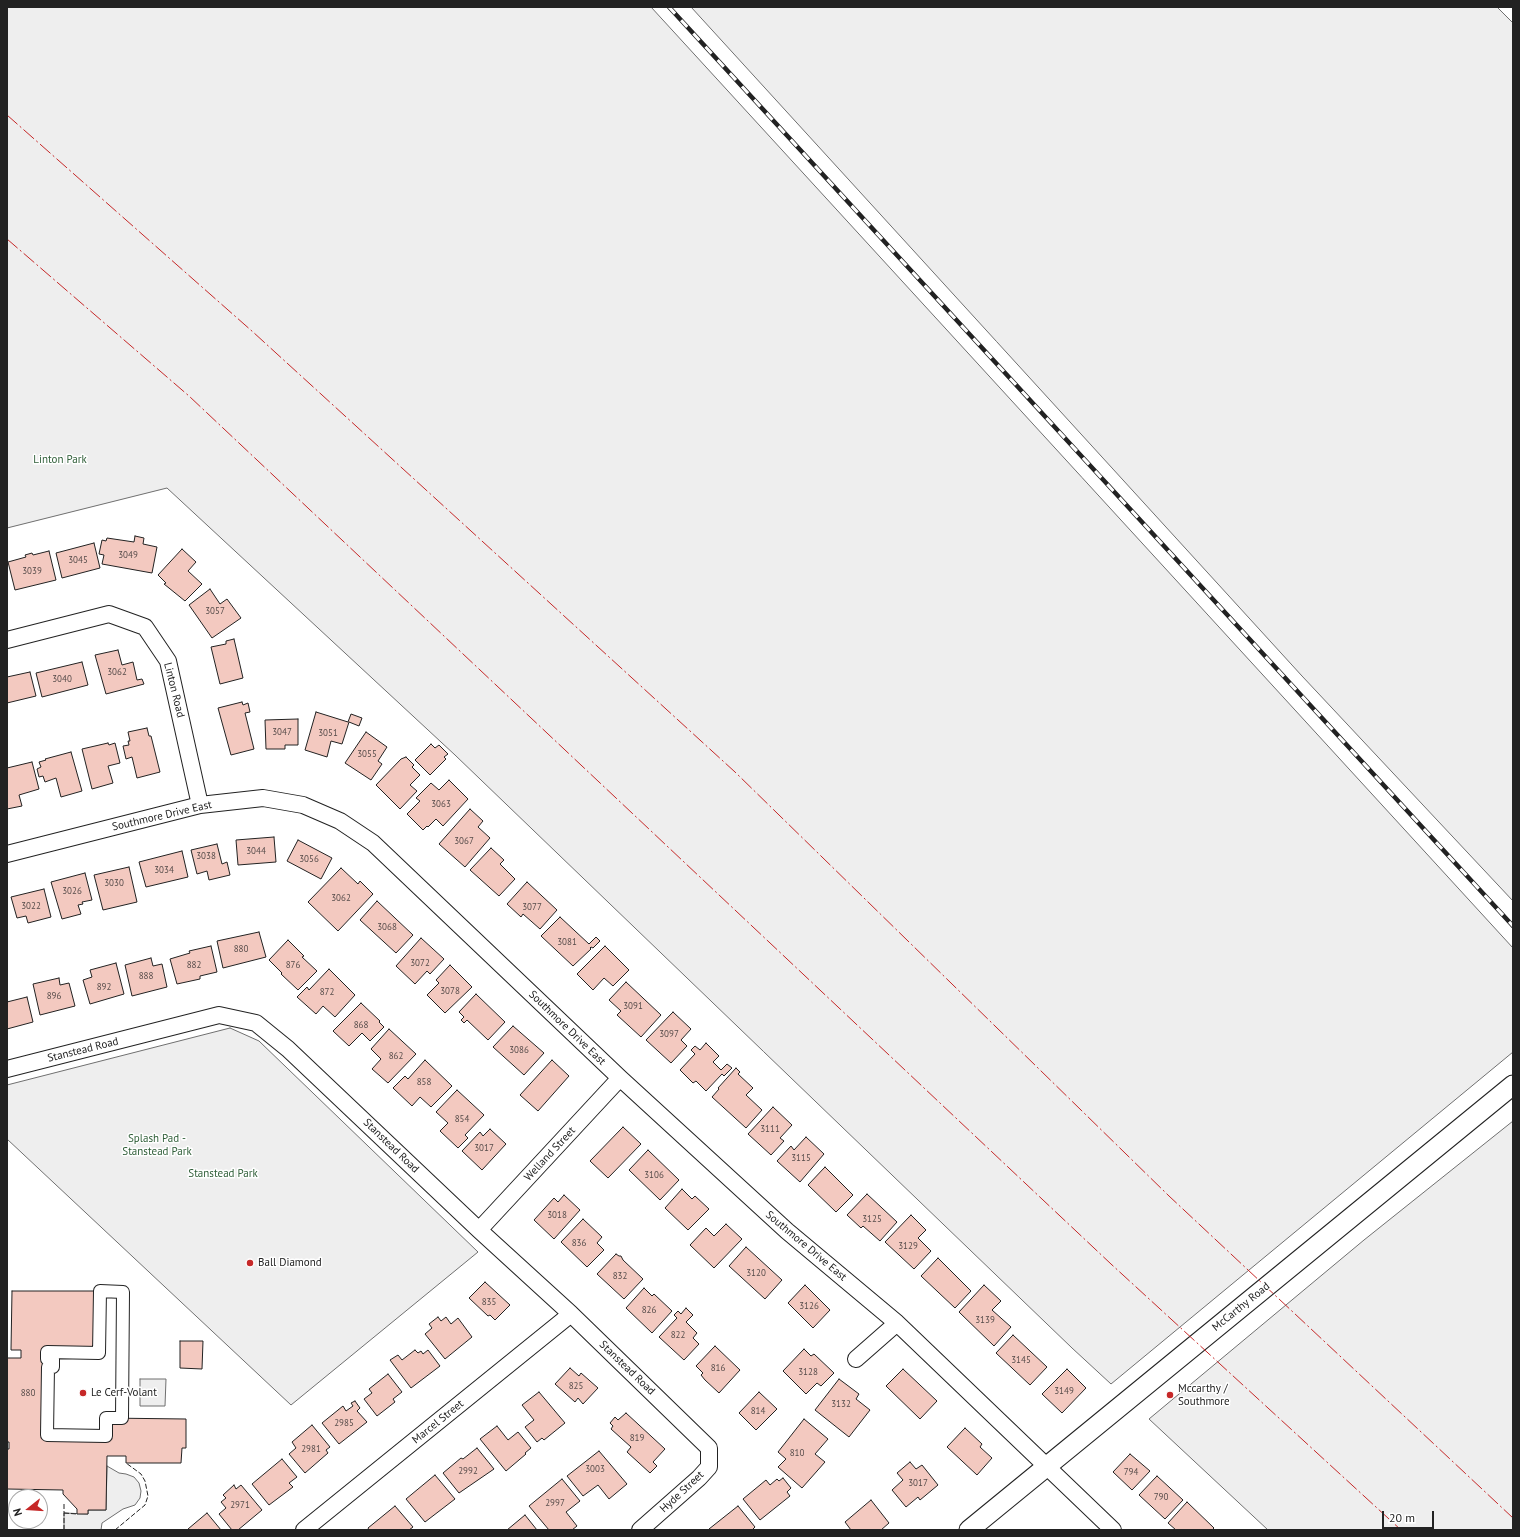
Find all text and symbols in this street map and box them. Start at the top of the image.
park label: Linton Park [33,453,87,467]
house number: 3049 [118,550,138,560]
house number: 3045 [68,555,88,565]
house number: 3039 [22,566,42,576]
house number: 3057 [205,606,225,616]
street label: Linton Road [161,661,187,719]
house number: 3062 [107,667,127,677]
house number: 3040 [52,674,72,684]
house number: 3047 [272,727,292,737]
house number: 3051 [318,728,338,738]
house number: 3055 [357,749,377,759]
street label: Southmore Drive East [111,798,213,834]
house number: 3063 [431,799,451,809]
house number: 3067 [454,836,474,846]
house number: 3044 [246,846,266,856]
house number: 3038 [196,851,216,861]
house number: 3056 [299,854,319,864]
house number: 3034 [154,865,174,875]
house number: 3030 [104,878,124,888]
house number: 3026 [62,886,82,896]
house number: 3062 [331,893,351,903]
house number: 3022 [21,901,41,911]
house number: 3077 [522,902,542,912]
house number: 3068 [377,922,397,932]
house number: 3081 [557,937,577,947]
house number: 880 [234,944,248,954]
house number: 3072 [410,958,430,968]
house number: 882 [187,960,201,970]
house number: 876 [286,960,300,970]
house number: 888 [139,971,153,981]
house number: 892 [97,982,111,992]
house number: 3078 [440,986,460,996]
house number: 872 [320,987,334,997]
street label: Southmore Drive East [526,988,608,1068]
house number: 896 [47,991,61,1001]
house number: 3091 [623,1001,643,1011]
house number: 868 [354,1020,368,1030]
house number: 3097 [659,1029,679,1039]
street label: Stanstead Road [46,1035,120,1065]
house number: 3086 [509,1045,529,1055]
house number: 862 [389,1051,403,1061]
house number: 858 [417,1077,431,1087]
house number: 854 [455,1114,469,1124]
street label: Stanstead Road [360,1116,422,1176]
street label: Welland Street [522,1124,578,1184]
house number: 3111 [760,1124,780,1134]
park label: Splash Pad - Stanstead Park [122,1132,192,1158]
house number: 3017 [474,1143,494,1153]
house number: 3115 [791,1153,811,1163]
park label: Stanstead Park [188,1167,258,1181]
house number: 3106 [644,1170,664,1180]
street label: Southmore Drive East [763,1208,849,1284]
house number: 3018 [547,1210,567,1220]
house number: 3125 [862,1214,882,1224]
house number: 836 [572,1238,586,1248]
house number: 3129 [898,1241,918,1251]
place label: Ball Diamond [258,1256,322,1270]
marker: Ball Diamond [245,1258,255,1268]
house number: 3120 [746,1268,766,1278]
house number: 832 [613,1271,627,1281]
street label: McCarthy Road [1209,1280,1273,1334]
house number: 835 [482,1297,496,1307]
house number: 3126 [799,1301,819,1311]
house number: 826 [642,1305,656,1315]
house number: 3139 [975,1315,995,1325]
house number: 822 [671,1330,685,1340]
street label: Stanstead Road [596,1338,658,1398]
house number: 3145 [1011,1355,1031,1365]
house number: 816 [711,1363,725,1373]
house number: 3128 [798,1367,818,1377]
house number: 825 [569,1381,583,1391]
place label: Mccarthy / Southmore [1178,1382,1230,1408]
place label: Le Cerf-Volant [91,1386,157,1400]
house number: 3149 [1054,1386,1074,1396]
house number: 880 [21,1388,35,1398]
marker: Le Cerf-Volant [78,1388,88,1398]
marker: Mccarthy / Southmore [1165,1390,1175,1400]
street label: Marcel Street [410,1397,466,1447]
house number: 3132 [831,1399,851,1409]
house number: 814 [751,1406,765,1416]
house number: 2985 [334,1418,354,1428]
house number: 819 [630,1433,644,1443]
house number: 2981 [301,1444,321,1454]
house number: 810 [790,1448,804,1458]
house number: 3003 [585,1464,605,1474]
house number: 2992 [458,1466,478,1476]
house number: 794 [1124,1467,1138,1477]
street label: Hyde Street [657,1468,707,1516]
house number: 3017 [908,1478,928,1488]
north arrow [8,1489,48,1529]
house number: 790 [1154,1492,1168,1502]
house number: 2997 [545,1498,565,1508]
house number: 2971 [230,1500,250,1510]
scale bar [1384,1503,1436,1529]
text: N [10,1507,25,1518]
text: 20 m [1389,1510,1415,1525]

